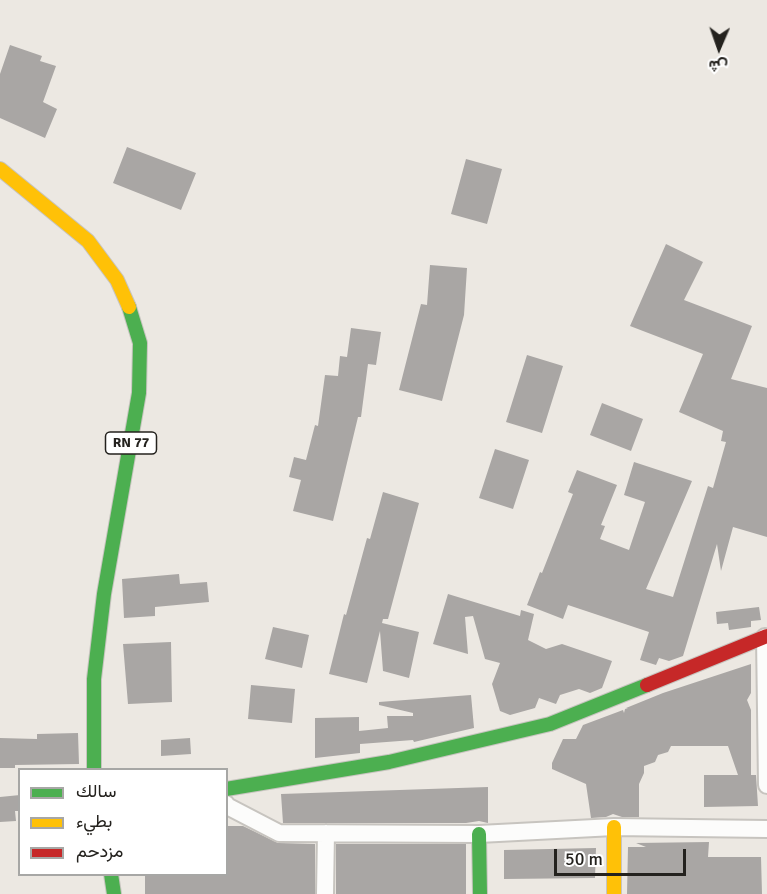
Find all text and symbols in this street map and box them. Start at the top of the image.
north arrow [689,18,749,78]
text: ش [708,56,728,76]
road number: RN 77 [106,432,156,454]
legend [18,768,228,876]
text: سالك [76,780,116,802]
text: بطيء [76,810,112,832]
scale bar [557,837,689,875]
text: مزدحم [76,840,123,862]
text: 50 m [565,848,603,870]

